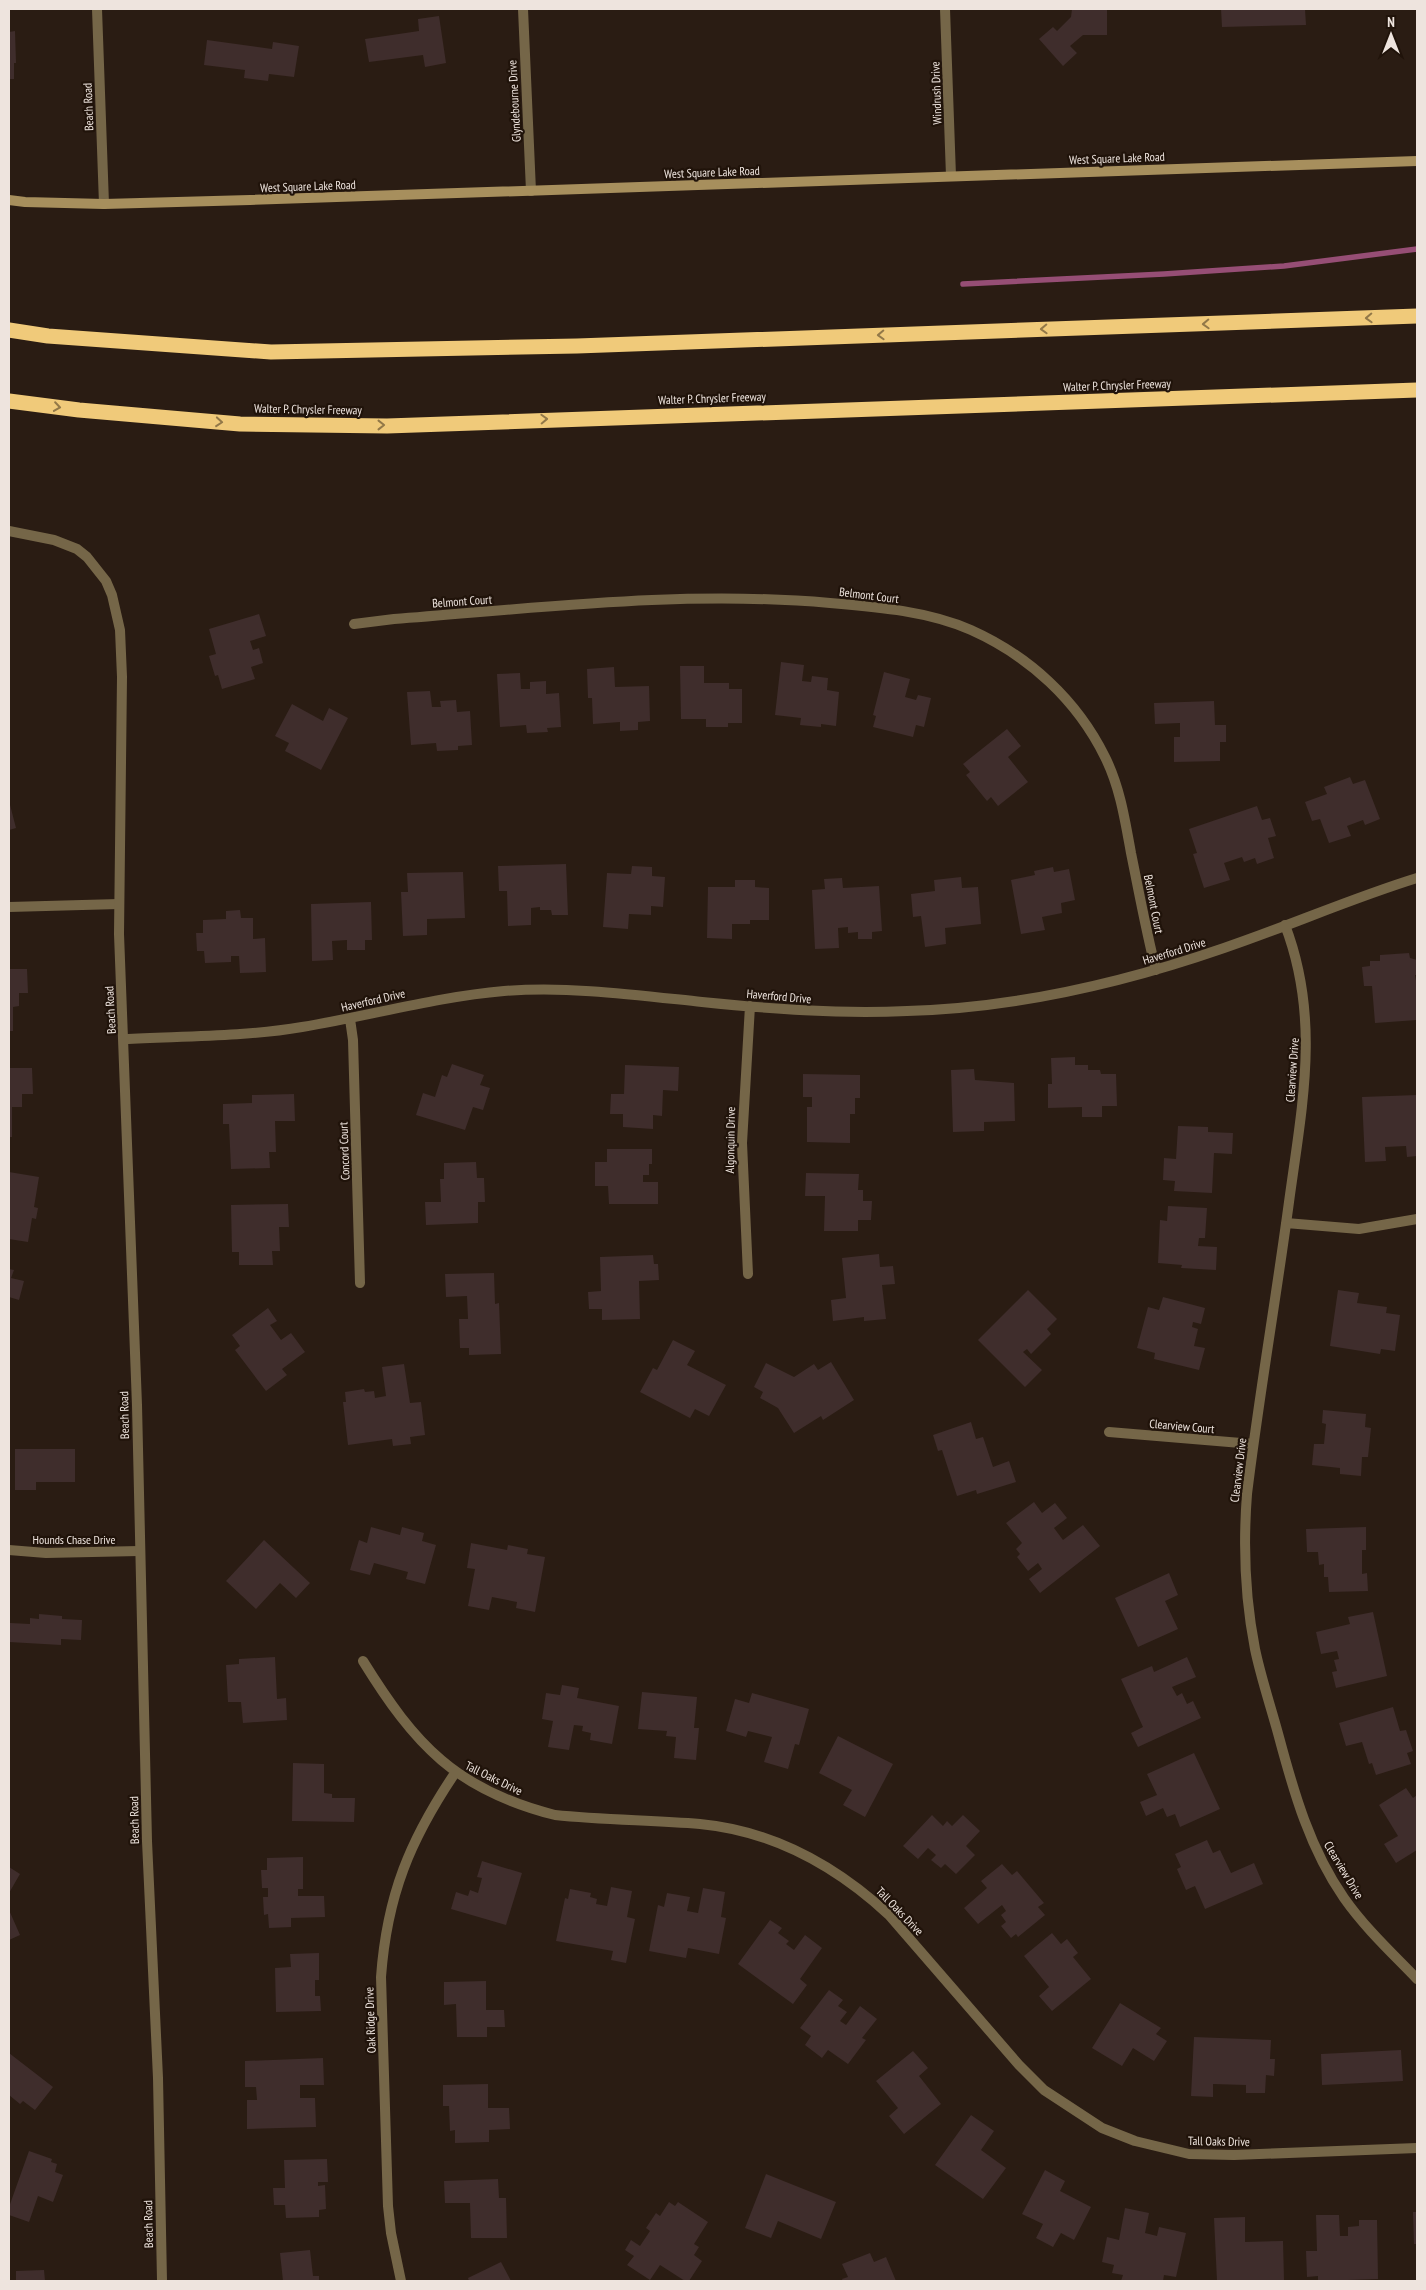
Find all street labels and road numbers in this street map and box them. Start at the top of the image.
street label: Glyndebourne Drive [504,60,524,142]
street label: Windrush Drive [927,61,945,125]
street label: Beach Road [80,83,96,131]
street label: West Square Lake Road [1069,149,1165,167]
street label: West Square Lake Road [664,163,760,181]
street label: West Square Lake Road [260,177,356,195]
street label: Walter P. Chrysler Freeway [1063,376,1172,394]
street label: Walter P. Chrysler Freeway [658,389,767,407]
street label: Walter P. Chrysler Freeway [254,401,363,417]
street label: Belmont Court [838,584,900,606]
street label: Belmont Court [432,591,493,611]
street label: Belmont Court [1141,873,1167,936]
street label: Haverford Drive [1141,934,1207,968]
street label: Haverford Drive [340,985,406,1015]
street label: Beach Road [101,986,119,1034]
street label: Haverford Drive [746,986,812,1006]
street label: Clearview Drive [1282,1037,1302,1103]
street label: Algonquin Drive [722,1106,738,1173]
street label: Concord Court [335,1121,353,1180]
street label: Beach Road [116,1391,132,1439]
street label: Clearview Court [1149,1416,1216,1436]
street label: Clearview Drive [1227,1437,1249,1503]
street label: Hounds Chase Drive [33,1532,115,1547]
street label: Tall Oaks Drive [463,1758,525,1798]
street label: Beach Road [126,1796,142,1844]
street label: Clearview Drive [1321,1838,1367,1902]
street label: Tall Oaks Drive [873,1884,927,1938]
street label: Oak Ridge Drive [361,1987,379,2053]
street label: Tall Oaks Drive [1188,2133,1250,2149]
street label: Beach Road [140,2200,156,2248]

